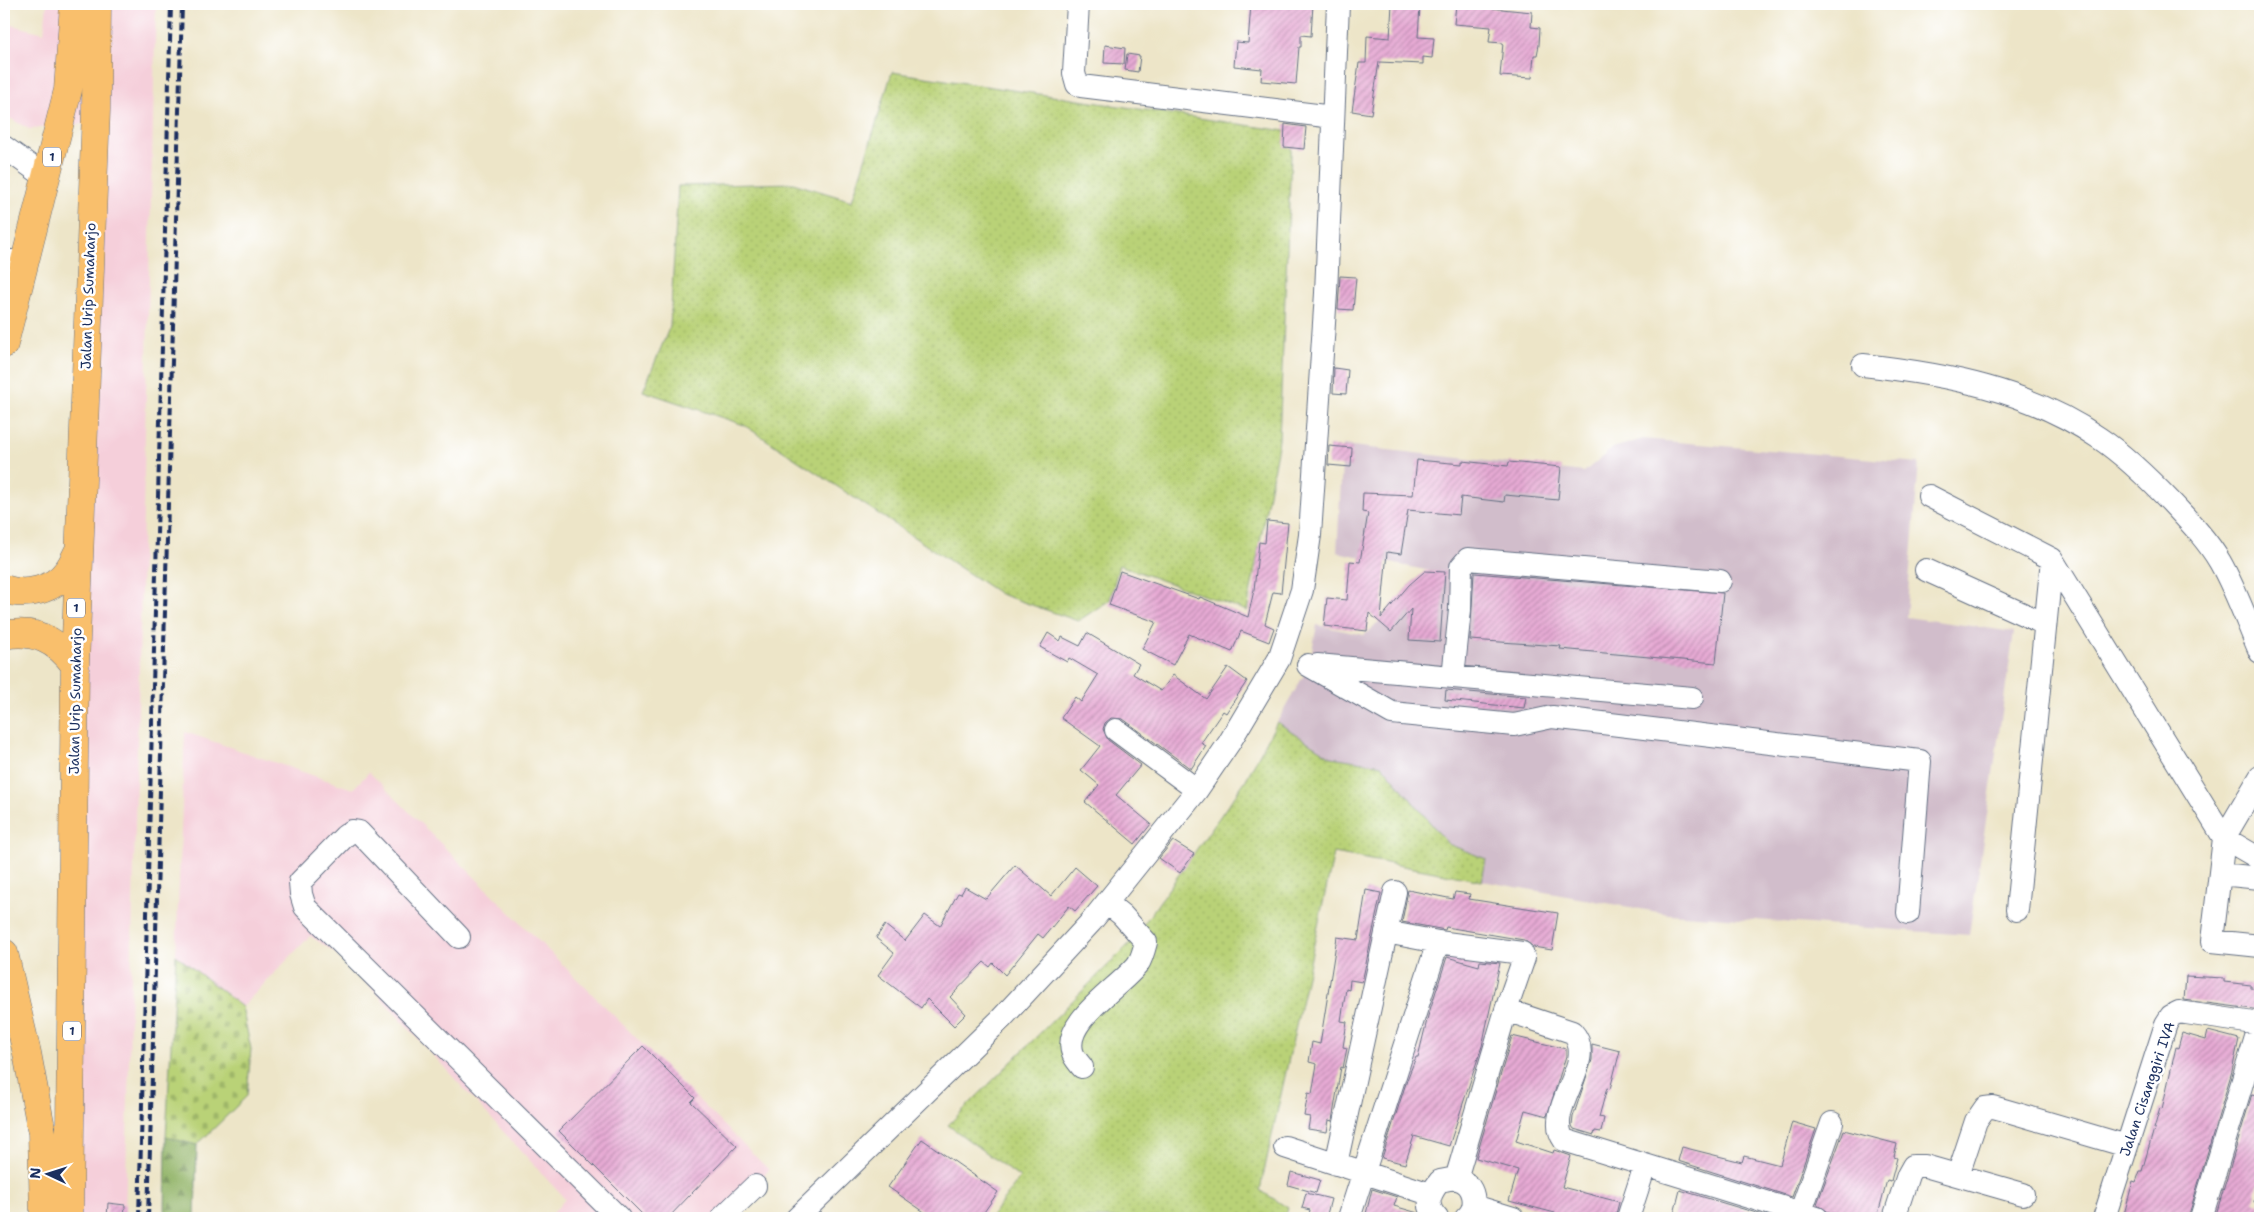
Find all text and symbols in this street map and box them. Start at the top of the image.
road number: 1 [43,148,61,166]
street label: Jalan Urip Sumaharjo [76,222,100,370]
road number: 1 [67,598,85,618]
street label: Jalan Urip Sumaharjo [65,627,85,775]
street label: Jalan Cisanggiri IVA [2116,1019,2178,1159]
road number: 1 [63,1021,81,1040]
north arrow [22,1150,72,1200]
text: N [26,1167,44,1179]

